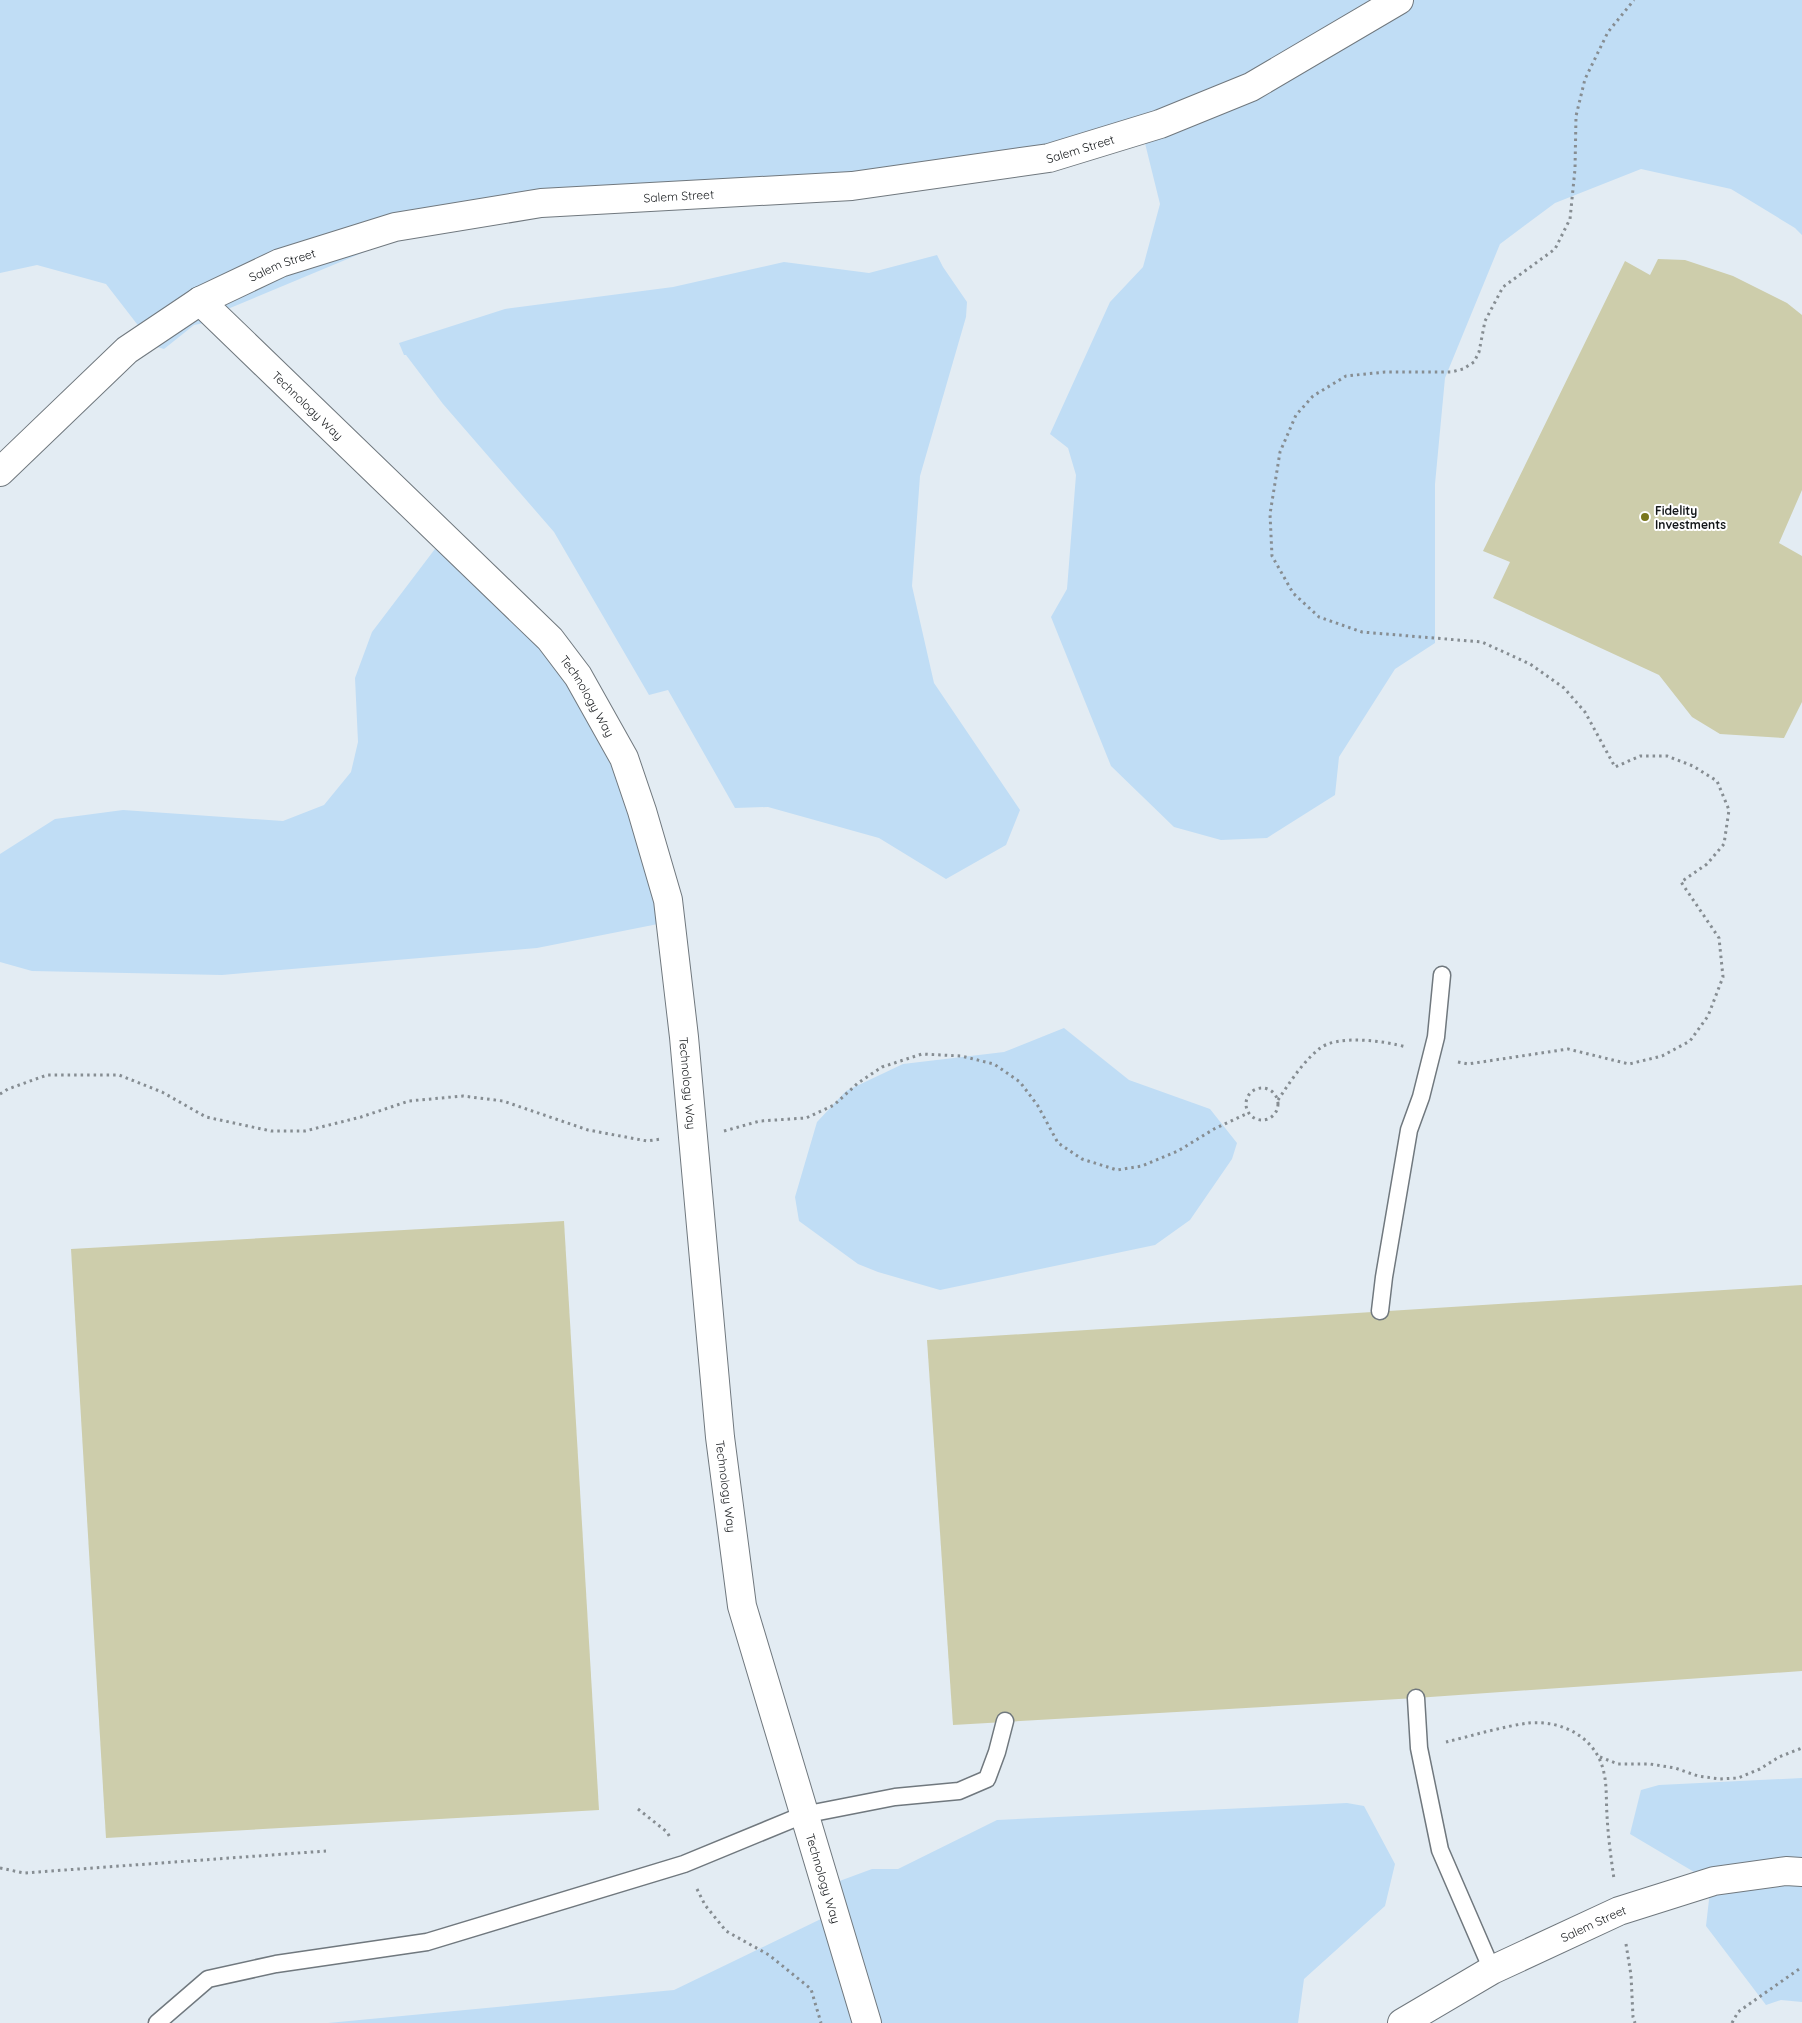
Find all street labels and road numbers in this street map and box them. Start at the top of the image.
street label: Salem Street [1044,131,1116,166]
street label: Salem Street [643,186,714,205]
street label: Salem Street [246,245,317,284]
street label: Technology Way [269,368,347,443]
street label: Technology Way [557,652,618,739]
street label: Technology Way [677,1036,700,1130]
street label: Technology Way [713,1439,740,1533]
street label: Technology Way [803,1832,844,1925]
street label: Salem Street [1558,1902,1628,1945]

